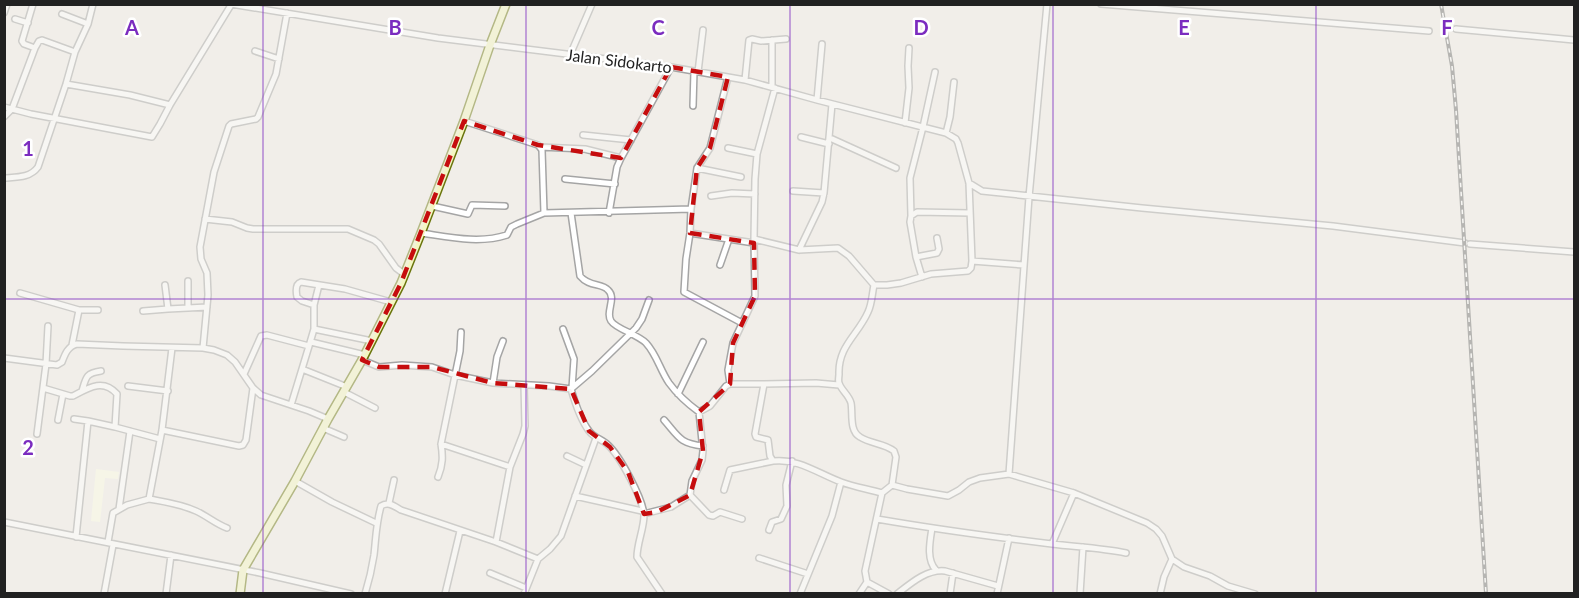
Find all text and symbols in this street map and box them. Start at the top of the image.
text: A [124,15,139,39]
text: B [388,15,402,39]
text: C [651,15,665,39]
text: D [913,15,929,39]
text: E [1178,15,1190,39]
text: F [1441,15,1453,39]
street label: Jalan Sidokarto [565,45,673,76]
text: 1 [22,136,34,160]
text: 2 [22,435,34,459]

